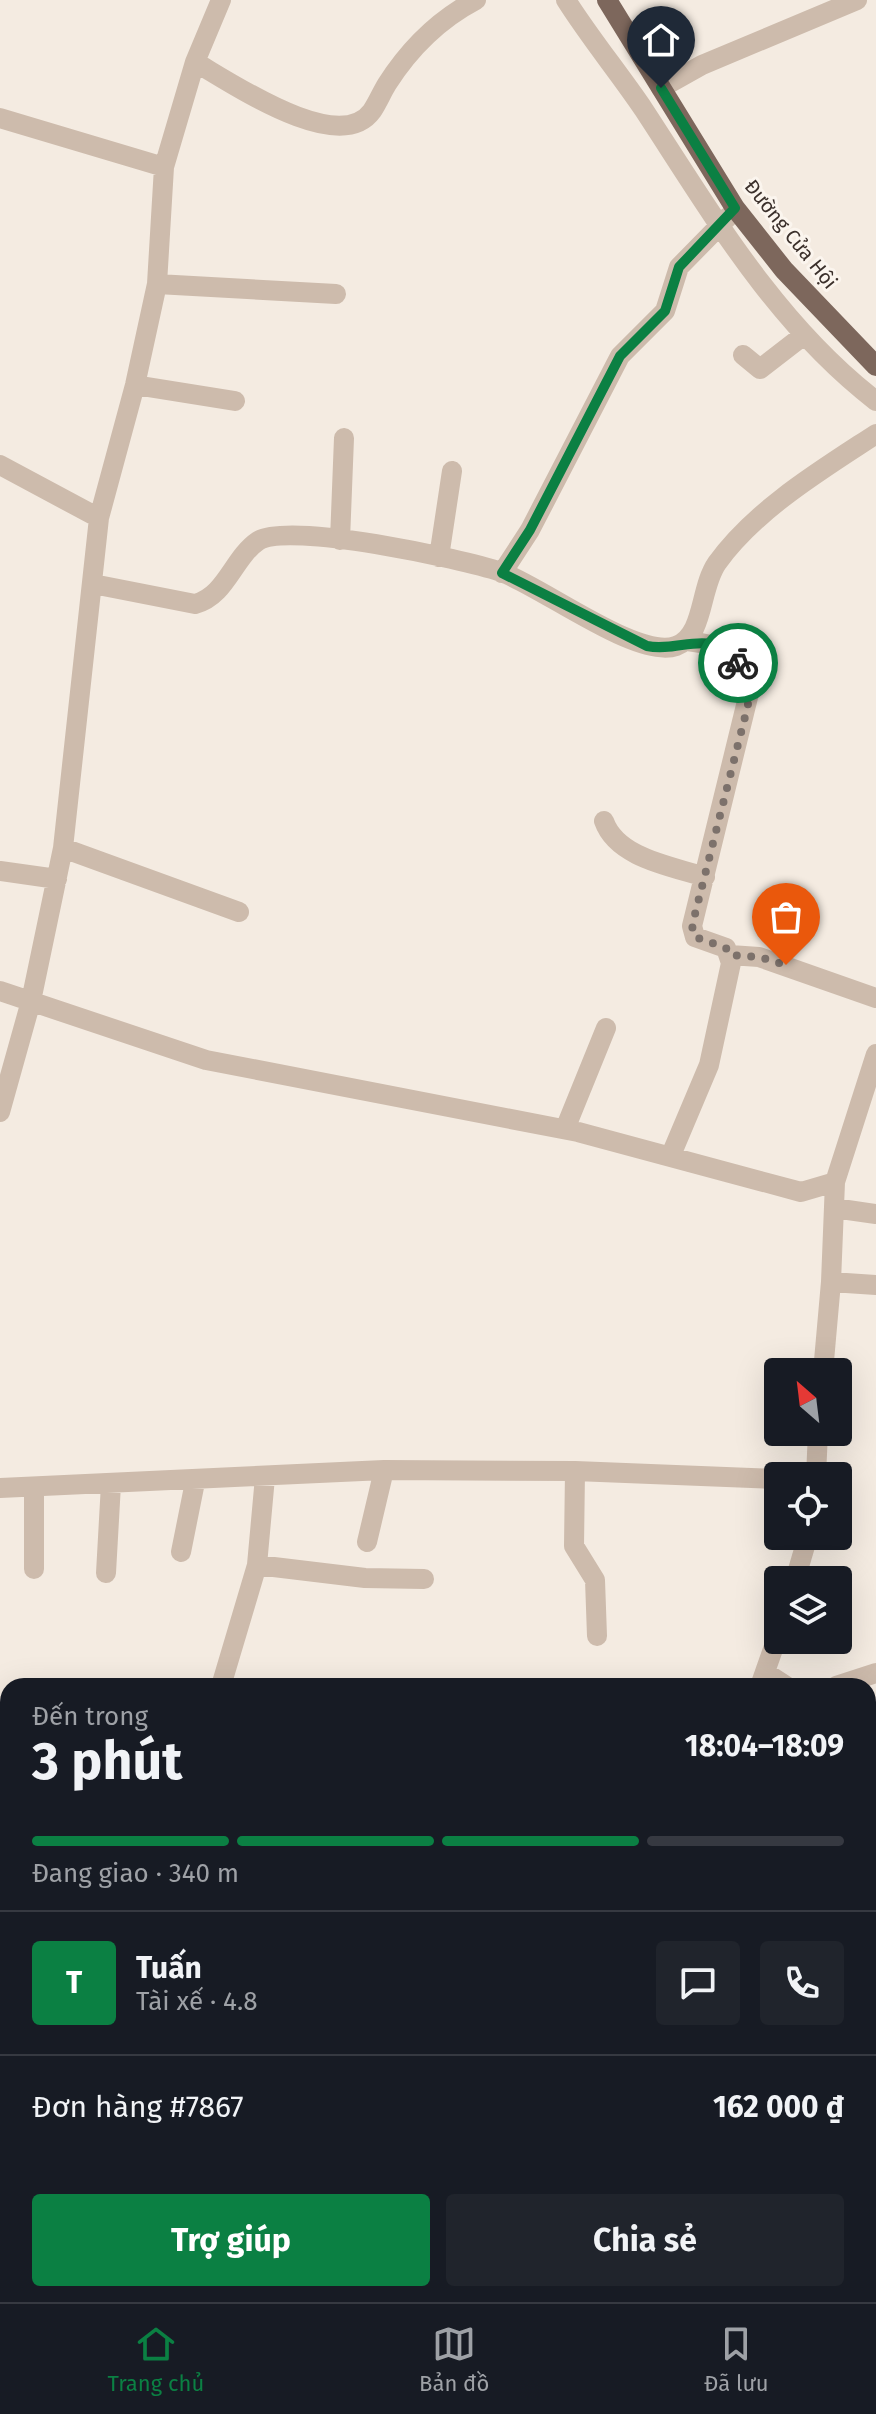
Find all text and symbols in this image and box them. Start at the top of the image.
pin [627,6,695,88]
icon: home [639,18,683,62]
street label: Đường Cửa Hội [740,174,842,294]
courier [698,623,778,703]
icon: bike [716,641,760,685]
pin [752,883,820,965]
icon: bag [764,895,808,939]
north arrow [764,1358,852,1446]
map controls [764,1358,852,1654]
button: locate [764,1462,852,1550]
button: layers [764,1566,852,1654]
text: Đến trong [32,1701,148,1732]
text: 18:04–18:09 [685,1728,844,1764]
text: 3 phút [32,1730,182,1793]
text: Đang giao · 340 m [32,1858,239,1889]
button: chat [656,1941,740,2025]
button: phone [760,1941,844,2025]
text: Tuấn [136,1950,202,1986]
text: T [66,1965,82,2001]
text: Tài xế · 4.8 [136,1986,257,2017]
text: Đơn hàng #7867 [32,2089,244,2125]
text: 162 000 ₫ [713,2089,844,2125]
button: Trợ giúp [32,2194,430,2286]
button: Chia sẻ [446,2194,844,2286]
tab: Trang chủ [107,2322,204,2397]
tab: Bản đồ [419,2322,489,2397]
tab: Đã lưu [704,2322,769,2397]

